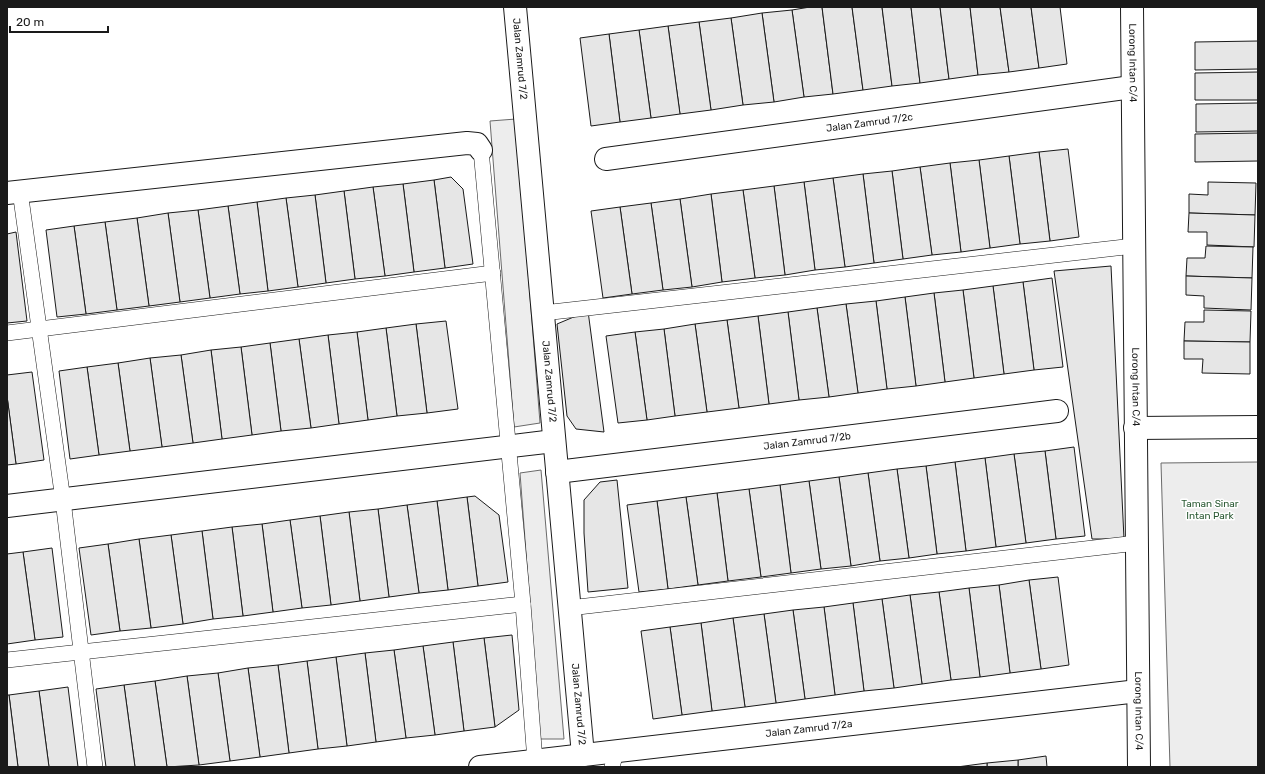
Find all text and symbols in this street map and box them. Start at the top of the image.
scale bar [10,8,108,34]
text: 20 m [16,15,44,29]
street label: Jalan Zamrud 7/2 [510,17,529,100]
street label: Lorong Intan C/4 [1126,23,1139,103]
street label: Jalan Zamrud 7/2c [825,111,914,135]
street label: Jalan Zamrud 7/2 [539,340,559,423]
street label: Lorong Intan C/4 [1129,347,1142,427]
street label: Jalan Zamrud 7/2b [763,430,852,453]
park label: Taman Sinar Intan Park [1181,498,1239,522]
street label: Jalan Zamrud 7/2 [569,663,588,746]
street label: Lorong Intan C/4 [1132,671,1145,751]
street label: Jalan Zamrud 7/2a [765,718,853,740]

